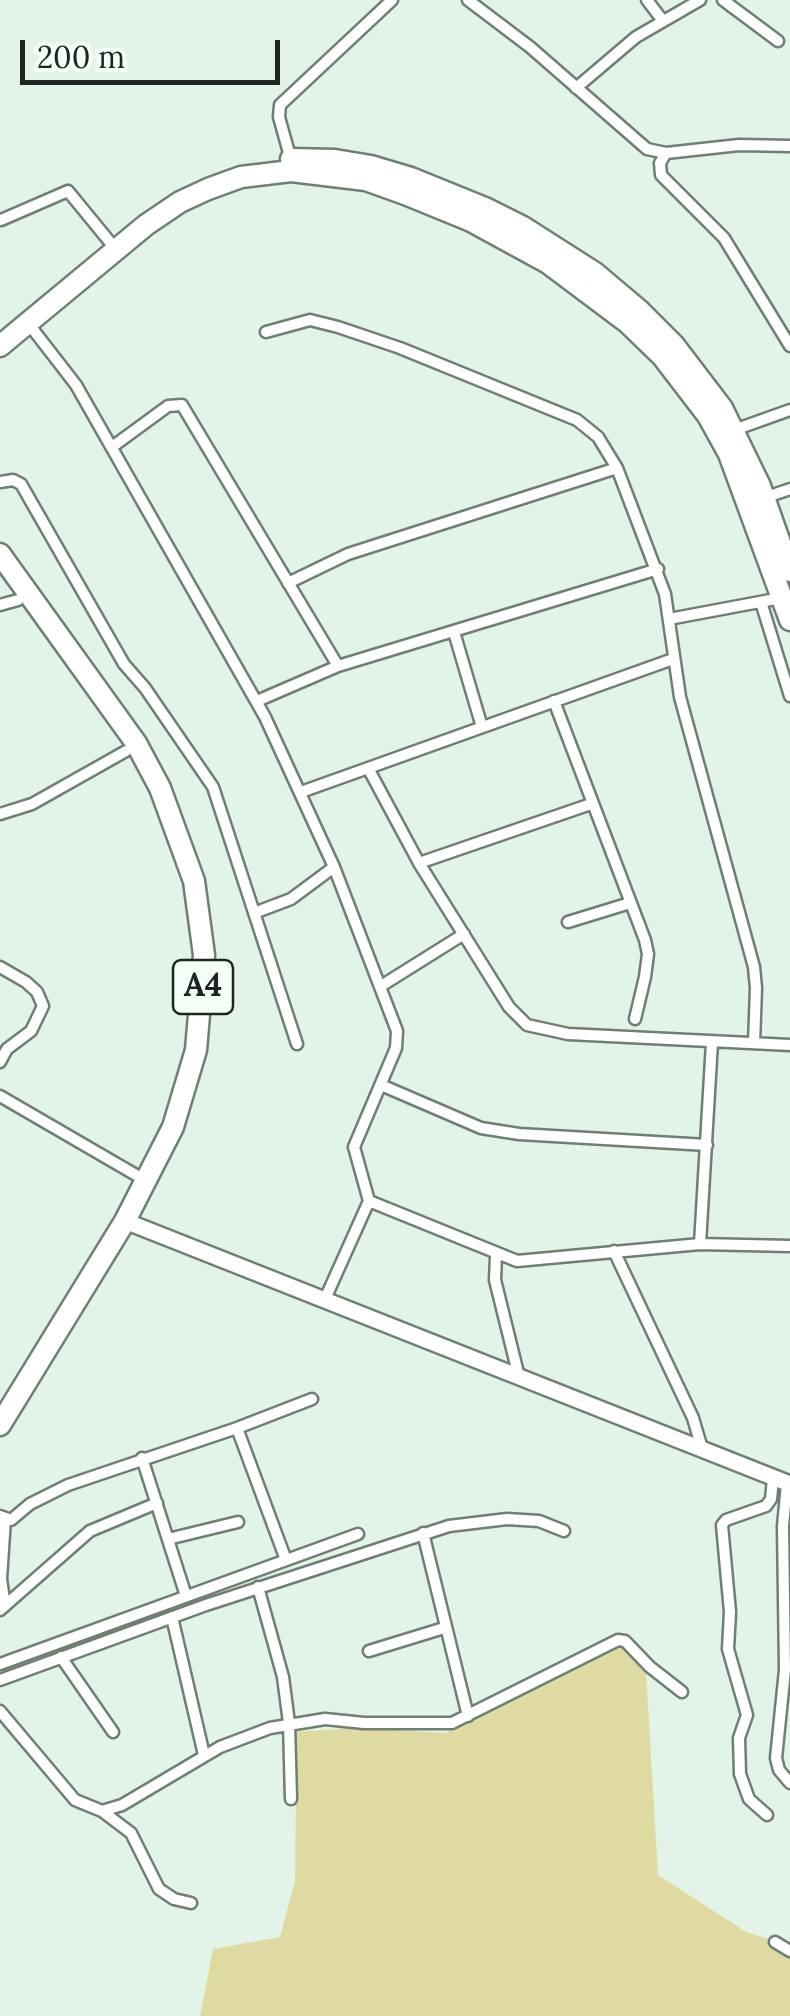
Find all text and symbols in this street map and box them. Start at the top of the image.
scale bar [25,20,285,82]
text: 200 m [37,38,125,76]
road number: A4 [173,960,233,1014]

